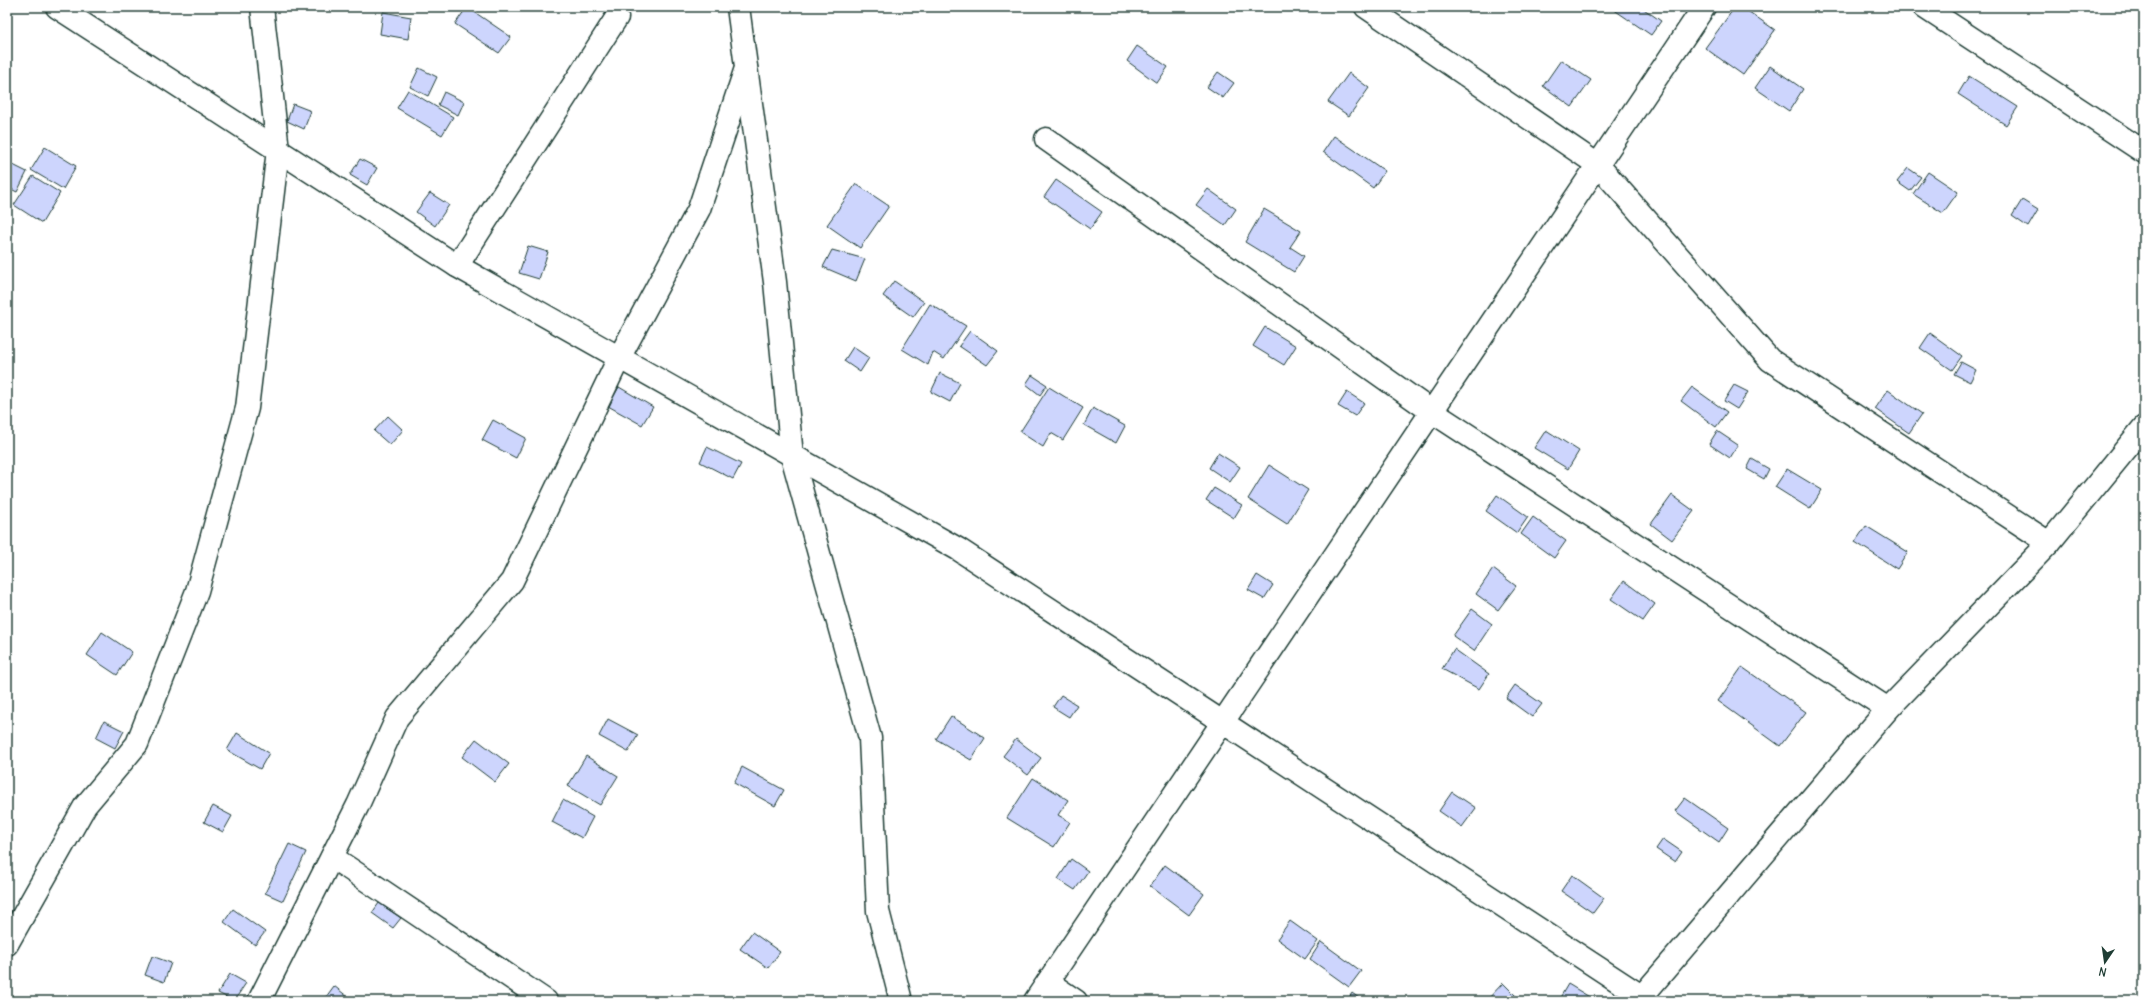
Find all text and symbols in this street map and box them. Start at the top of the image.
north arrow [2085,942,2125,982]
text: N [2097,964,2108,979]

